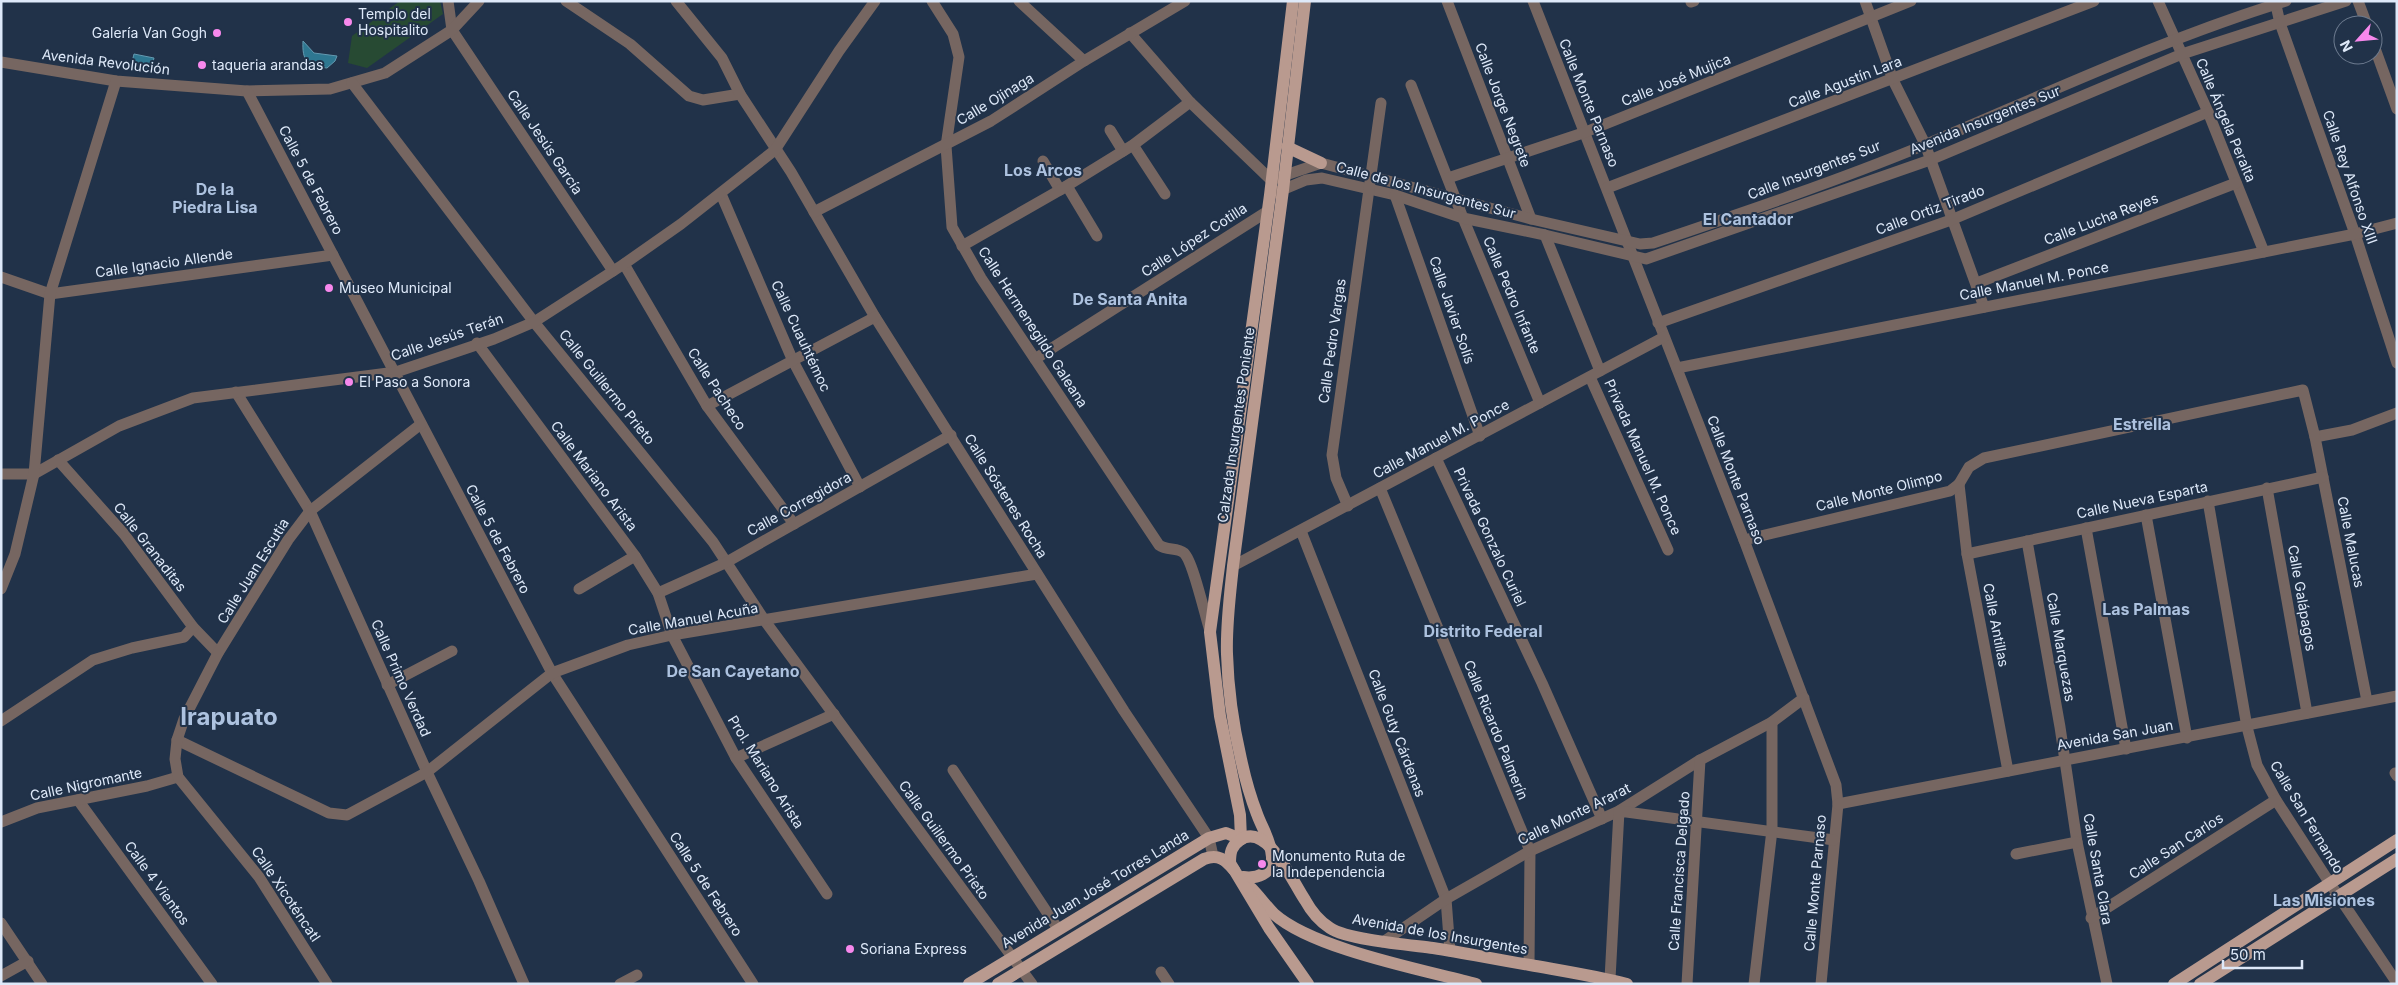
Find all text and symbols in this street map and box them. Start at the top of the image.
place label: Templo del Hospitalito [358,5,431,38]
north arrow [2333,15,2383,65]
marker: Templo del Hospitalito [342,16,354,28]
place label: Galería Van Gogh [92,24,207,41]
marker: Galería Van Gogh [211,27,223,39]
street label: Calle Monte Parnaso [1556,36,1623,170]
text: N [2336,38,2356,55]
street label: Calle Jorge Negrete [1472,40,1535,170]
street label: Avenida Revolución [41,45,171,78]
street label: Calle José Mujica [1619,50,1733,109]
street label: Calle Agustín Lara [1786,52,1904,111]
street label: Calle Ángela Peralta [2193,55,2260,184]
place label: taqueria arandas [212,56,323,73]
marker: taqueria arandas [196,59,208,71]
street label: Calle Ojinaga [953,69,1036,128]
street label: Avenida Insurgentes Sur [1907,82,2063,158]
street label: Calle Jesús García [504,86,587,197]
street label: Calle Rey Alfonso XIII [2320,108,2381,246]
street label: Calle 5 de Febrero [275,122,347,237]
street label: Calle Insurgentes Sur [1745,136,1883,203]
street label: Calle de los Insurgentes Sur [1335,157,1518,222]
district label: Los Arcos [1004,160,1082,180]
district label: De la Piedra Lisa [172,179,258,217]
street label: Calle Ortiz Tirado [1873,181,1987,238]
street label: Calle Lucha Reyes [2041,189,2160,248]
street label: Calle López Cotilla [1138,199,1250,280]
district label: El Cantador [1703,209,1794,229]
street label: Calle Pedro Infante [1480,234,1545,356]
street label: Calle Hermenegildo Galeana [975,243,1092,410]
street label: Calle Ignacio Allende [94,244,234,281]
street label: Calle Javier Solís [1426,254,1479,366]
street label: Calle Manuel M. Ponce [1958,258,2110,303]
street label: Calle Cuauhtémoc [768,277,835,394]
street label: Calle Pedro Vargas [1314,278,1349,404]
place label: Museo Municipal [339,279,452,296]
marker: Museo Municipal [323,282,335,294]
district label: De Santa Anita [1072,289,1188,309]
street label: Calle Jesús Terán [388,309,505,364]
street label: Calle Guillermo Prieto [556,326,659,448]
street label: Calzada Insurgentes Poniente [1213,326,1258,524]
street label: Calle Pacheco [685,344,750,433]
place label: El Paso a Sonora [359,373,470,390]
marker: El Paso a Sonora [343,376,355,388]
street label: Privada Manuel M. Ponce [1601,376,1686,537]
street label: Calle Manuel M. Ponce [1370,395,1512,482]
street label: Calle Monte Parnaso [1704,413,1769,547]
district label: Estrella [2113,414,2171,434]
street label: Calle Mariano Arista [548,417,641,534]
street label: Calle Sóstenes Rocha [961,430,1052,561]
street label: Privada Gonzalo Curiel [1451,465,1530,609]
street label: Calle Monte Olimpo [1814,467,1944,514]
street label: Calle Corregidora [744,468,854,539]
street label: Calle Nueva Esparta [2075,477,2209,522]
street label: Calle 5 de Febrero [462,481,534,596]
street label: Calle Malucas [2334,495,2369,589]
street label: Calle Granaditas [110,499,191,595]
street label: Calle Juan Escutia [213,515,292,627]
street label: Calle Galápagos [2285,544,2320,652]
street label: Calle Antillas [1980,582,2013,668]
street label: Calle Marquezas [2044,591,2079,703]
street label: Calle Manuel Acuña [627,599,759,638]
district label: Las Palmas [2102,599,2190,619]
street label: Calle Primo Verdad [368,617,435,739]
district label: Distrito Federal [1424,621,1542,641]
street label: Calle Ricardo Palmerín [1461,658,1532,802]
district label: De San Cayetano [666,661,800,681]
street label: Calle Guty Cárdenas [1365,666,1430,799]
district label: Irapuato [180,702,278,731]
street label: Prol. Mariano Arista [725,712,808,831]
street label: Avenida San Juan [2055,716,2174,753]
street label: Calle San Fernando [2267,757,2348,876]
street label: Calle Nigromante [28,763,143,804]
street label: Calle Guillermo Prieto [896,777,993,903]
street label: Calle Monte Ararat [1515,779,1633,848]
street label: Calle Francisca Delgado [1664,791,1693,951]
street label: Calle San Carlos [2125,809,2226,882]
street label: Calle Santa Clara [2080,812,2117,926]
street label: Calle Monte Parnaso [1800,814,1829,952]
street label: Avenida Juan José Torres Landa [998,826,1192,951]
street label: Calle 5 de Febrero [666,828,747,939]
street label: Calle 4 Vientos [121,837,194,928]
street label: Calle Xicoténcatl [248,843,325,945]
place label: Monumento Ruta de la Independencia [1272,847,1406,880]
marker: Monumento Ruta de la Independencia [1256,858,1268,870]
district label: Las Misiones [2273,890,2375,910]
street label: Avenida de los Insurgentes [1351,910,1529,957]
scale bar [2223,938,2302,970]
place label: Soriana Express [860,940,967,957]
marker: Soriana Express [844,943,856,955]
text: 50 m [2230,945,2266,964]

